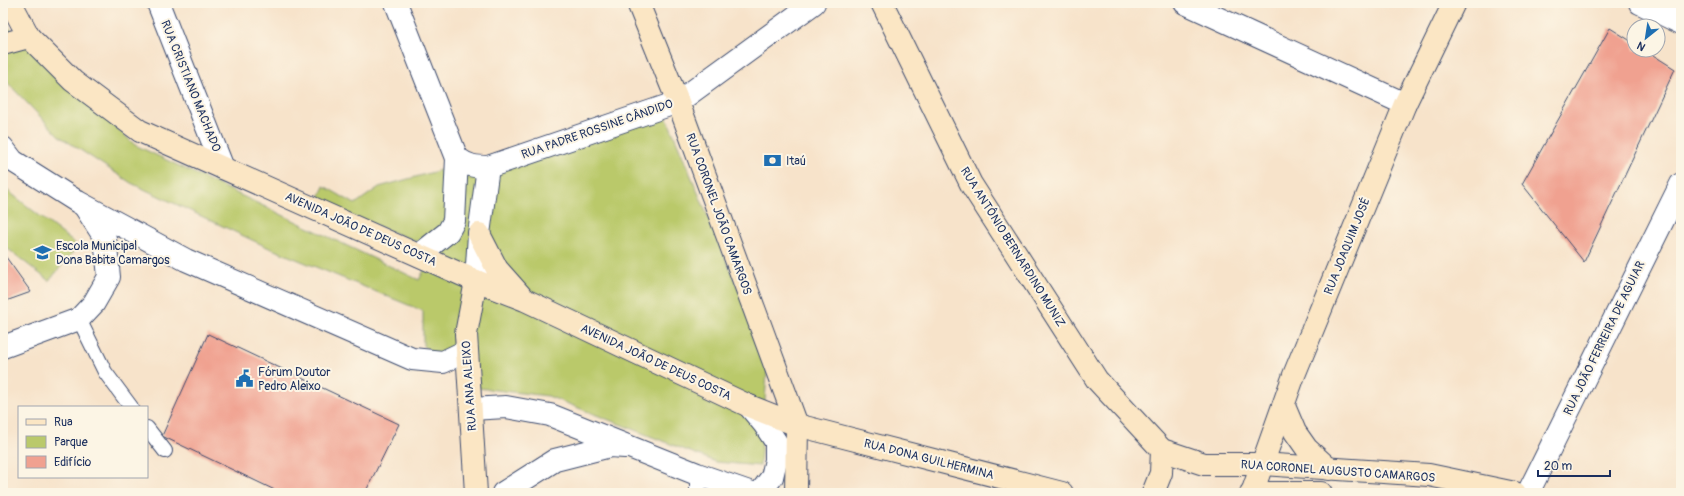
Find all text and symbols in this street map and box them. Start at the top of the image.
street label: RUA CRISTIANO MACHADO [157,18,224,155]
north arrow [1626,18,1666,58]
text: N [1634,38,1648,54]
street label: RUA PADRE ROSSINE CÂNDIDO [519,95,675,163]
street label: RUA CORONEL JOÃO CAMARGOS [682,131,756,297]
bank icon: Itaú [763,151,783,171]
place label: Itaú [786,154,806,169]
street label: RUA ANTÔNIO BERNARDINO MUNIZ [957,164,1069,330]
street label: AVENIDA JOÃO DE DEUS COSTA [283,188,439,270]
street label: RUA JOAQUIM JOSÉ [1320,195,1374,297]
place label: Escola Municipal Dona Babita Camargos [56,239,170,268]
school or university icon: Escola Municipal Dona Babita Camargos [33,243,53,263]
street label: RUA JOÃO FERREIRA DE AGUIAR [1560,258,1648,418]
street label: AVENIDA JOÃO DE DEUS COSTA [578,320,734,404]
street label: RUA ANA ALEIXO [459,340,480,431]
place label: Fórum Doutor Pedro Aleixo [258,365,331,394]
public building icon: Fórum Doutor Pedro Aleixo [235,369,255,389]
legend [18,406,148,478]
text: Rua [54,415,73,430]
text: Parque [54,435,88,450]
street label: RUA DONA GUILHERMINA [862,436,996,483]
scale bar [1538,452,1610,478]
text: Edifício [54,455,92,470]
street label: RUA CORONEL AUGUSTO CAMARGOS [1240,457,1436,486]
text: 20 m [1544,459,1573,474]

